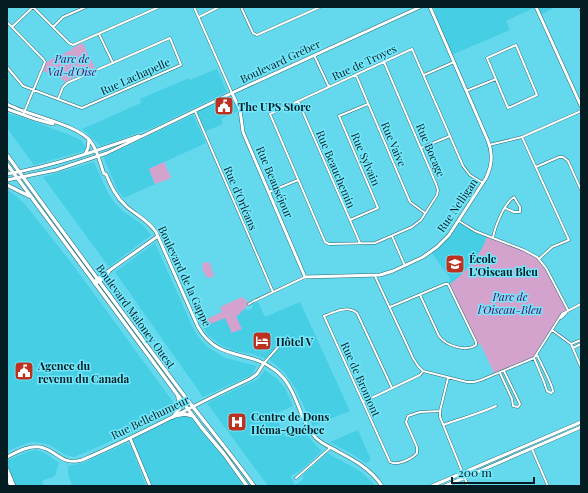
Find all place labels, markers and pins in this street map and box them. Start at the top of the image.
public building icon: The UPS Store [213,95,235,117]
place label: The UPS Store [238,99,311,114]
place label: École L'Oiseau Bleu [469,251,538,279]
school or university icon: École L'Oiseau Bleu [444,253,466,275]
hotel icon: Hôtel V [251,330,273,352]
place label: Hôtel V [276,334,314,349]
place label: Agence du revenu du Canada [37,358,130,386]
public building icon: Agence du revenu du Canada [13,360,35,382]
place label: Centre de Dons Héma-Québec [251,409,329,437]
hospital icon: Centre de Dons Héma-Québec [226,411,248,433]

